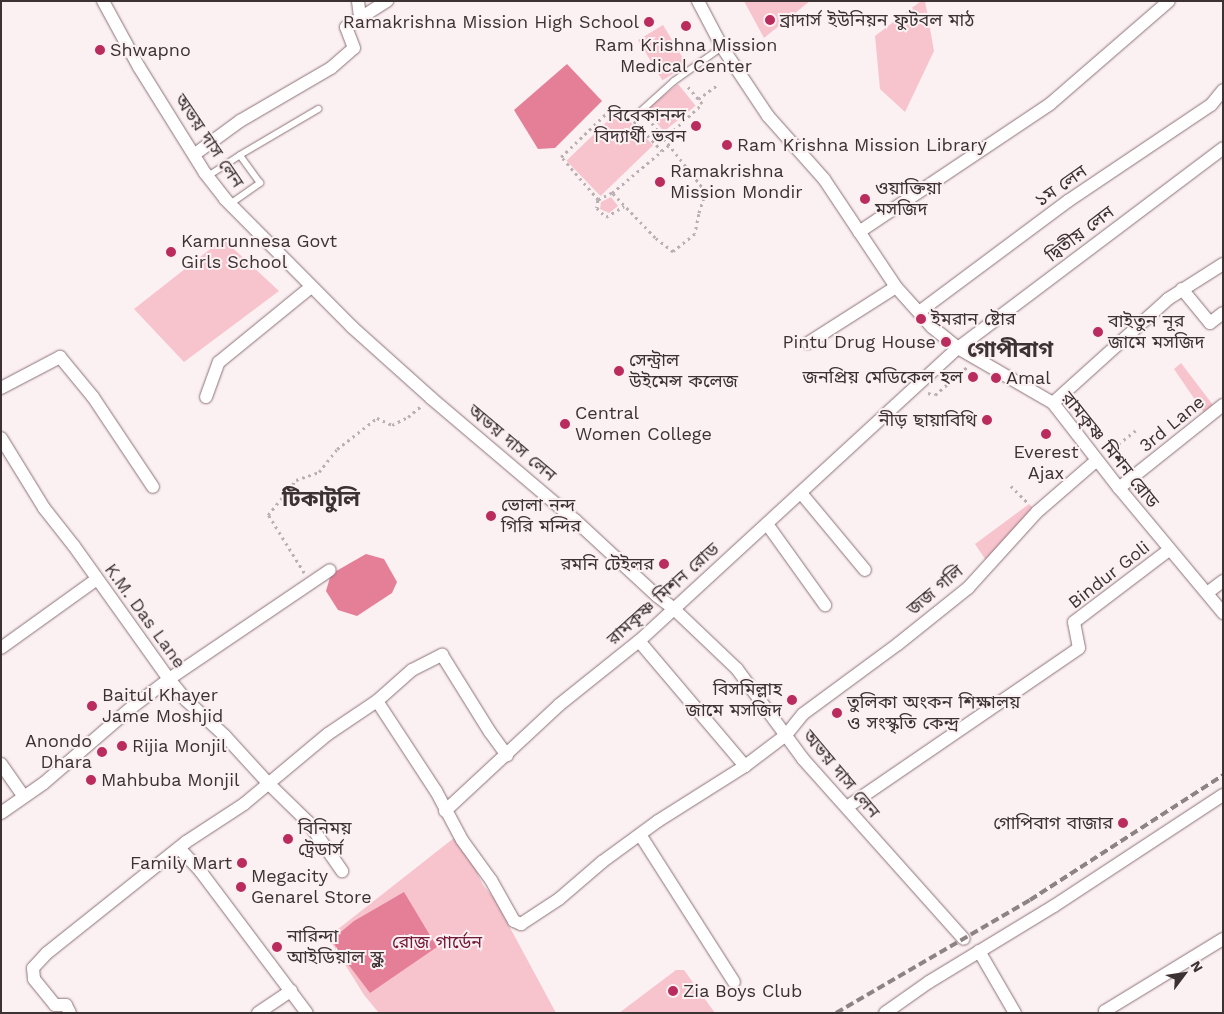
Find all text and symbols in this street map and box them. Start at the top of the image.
place label: ব্রাদার্স ইউনিয়ন ফুটবল মাঠ [780,9,974,31]
place label: Ramakrishna Mission High School [342,11,639,33]
marker: ব্রাদার্স ইউনিয়ন ফুটবল মাঠ [764,14,776,26]
marker: Ramakrishna Mission High School [643,16,655,28]
marker: Ram Krishna Mission Medical Center [679,19,693,33]
place label: Ram Krishna Mission Medical Center [594,35,778,78]
place label: Shwapno [110,39,191,61]
marker: Shwapno [94,44,106,56]
street label: অভয় দাস লেন [170,90,248,192]
place label: বিবেকানন্দ বিদ্যার্থী ভবন [594,105,686,148]
marker: বিবেকানন্দ বিদ্যার্থী ভবন [690,120,702,132]
place label: Ram Krishna Mission Library [737,134,987,156]
marker: Ram Krishna Mission Library [721,139,733,151]
street label: ১ম লেন [1031,160,1091,212]
place label: Ramakrishna Mission Mondir [670,161,803,203]
marker: Ramakrishna Mission Mondir [654,176,666,188]
place label: ওয়াক্তিয়া মসজিদ [875,178,942,220]
marker: ওয়াক্তিয়া মসজিদ [859,193,871,205]
street label: দ্বিতীয় লেন [1042,201,1118,267]
place label: Kamrunnesa Govt Girls School [181,231,338,274]
marker: Kamrunnesa Govt Girls School [165,246,177,258]
place label: ইমরান ষ্টোর [931,308,1016,330]
place label: বাইতুন নূর জামে মসজিদ [1108,311,1204,354]
marker: ইমরান ষ্টোর [915,313,927,325]
marker: বাইতুন নূর জামে মসজিদ [1092,326,1104,338]
place label: Pintu Drug House [783,331,936,353]
marker: Pintu Drug House [940,336,952,348]
district label: গোপীবাগ [967,337,1053,363]
place label: সেন্ট্রাল উইমেন্স কলেজ [629,350,738,392]
marker: সেন্ট্রাল উইমেন্স কলেজ [613,365,625,377]
place label: জনপ্রিয় মেডিকেল হল [802,366,963,388]
place label: Amal [1006,367,1051,389]
marker: জনপ্রিয় মেডিকেল হল [967,371,979,383]
marker: Amal [990,372,1002,384]
street label: রামকৃষ্ণ মিশন রোড [1057,388,1163,512]
street label: 3rd Lane [1135,391,1209,457]
street label: অভয় দাস লেন [463,400,561,486]
place label: Central Women College [575,403,712,446]
place label: নীড় ছায়াবিথি [879,409,977,431]
marker: নীড় ছায়াবিথি [981,414,993,426]
marker: Central Women College [559,418,571,430]
marker: Everest Ajax [1040,428,1052,440]
place label: Everest Ajax [1013,442,1079,484]
district label: টিকাটুলি [282,486,360,512]
place label: ভোলা নন্দ গিরি মন্দির [501,495,581,538]
marker: ভোলা নন্দ গিরি মন্দির [485,510,497,522]
street label: Bindur Goli [1064,536,1154,614]
street label: রামকৃষ্ণ মিশন রোড [603,538,723,650]
place label: রমনি টেইলর [561,553,654,575]
marker: রমনি টেইলর [658,558,670,570]
street label: K.M. Das Lane [100,559,190,673]
street label: জজ গলি [902,560,968,620]
place label: বিসমিল্লাহ জামে মসজিদ [686,679,782,722]
place label: Baitul Khayer Jame Moshjid [102,685,223,728]
place label: তুলিকা অংকন শিক্ষালয় ও সংস্কৃতি কেন্দ্র [847,692,1020,734]
marker: বিসমিল্লাহ জামে মসজিদ [786,694,798,706]
marker: Baitul Khayer Jame Moshjid [86,700,98,712]
marker: তুলিকা অংকন শিক্ষালয় ও সংস্কৃতি কেন্দ্র [831,707,843,719]
street label: অভয় দাস লেন [798,725,884,823]
place label: Anondo Dhara [25,731,92,774]
place label: Rijia Monjil [132,735,227,757]
marker: Rijia Monjil [116,740,128,752]
marker: Anondo Dhara [96,746,108,758]
place label: Mahbuba Monjil [101,769,240,791]
marker: Mahbuba Monjil [85,774,97,786]
place label: গোপিবাগ বাজার [993,812,1113,834]
marker: গোপিবাগ বাজার [1117,817,1129,829]
place label: বিনিময় ট্রেডার্স [298,818,351,861]
marker: বিনিময় ট্রেডার্স [282,833,294,845]
place label: Family Mart [130,852,232,874]
marker: Family Mart [236,857,248,869]
place label: Megacity Genarel Store [251,866,372,909]
marker: Megacity Genarel Store [235,881,247,893]
place label: নারিন্দা আইডিয়াল স্কুল [287,926,384,969]
park label: রোজ গার্ডেন [392,931,482,953]
marker: নারিন্দা আইডিয়াল স্কুল [271,941,283,953]
north arrow [1159,949,1209,999]
text: N [1187,958,1206,975]
place label: Zia Boys Club [683,980,803,1002]
marker: Zia Boys Club [667,985,679,997]

